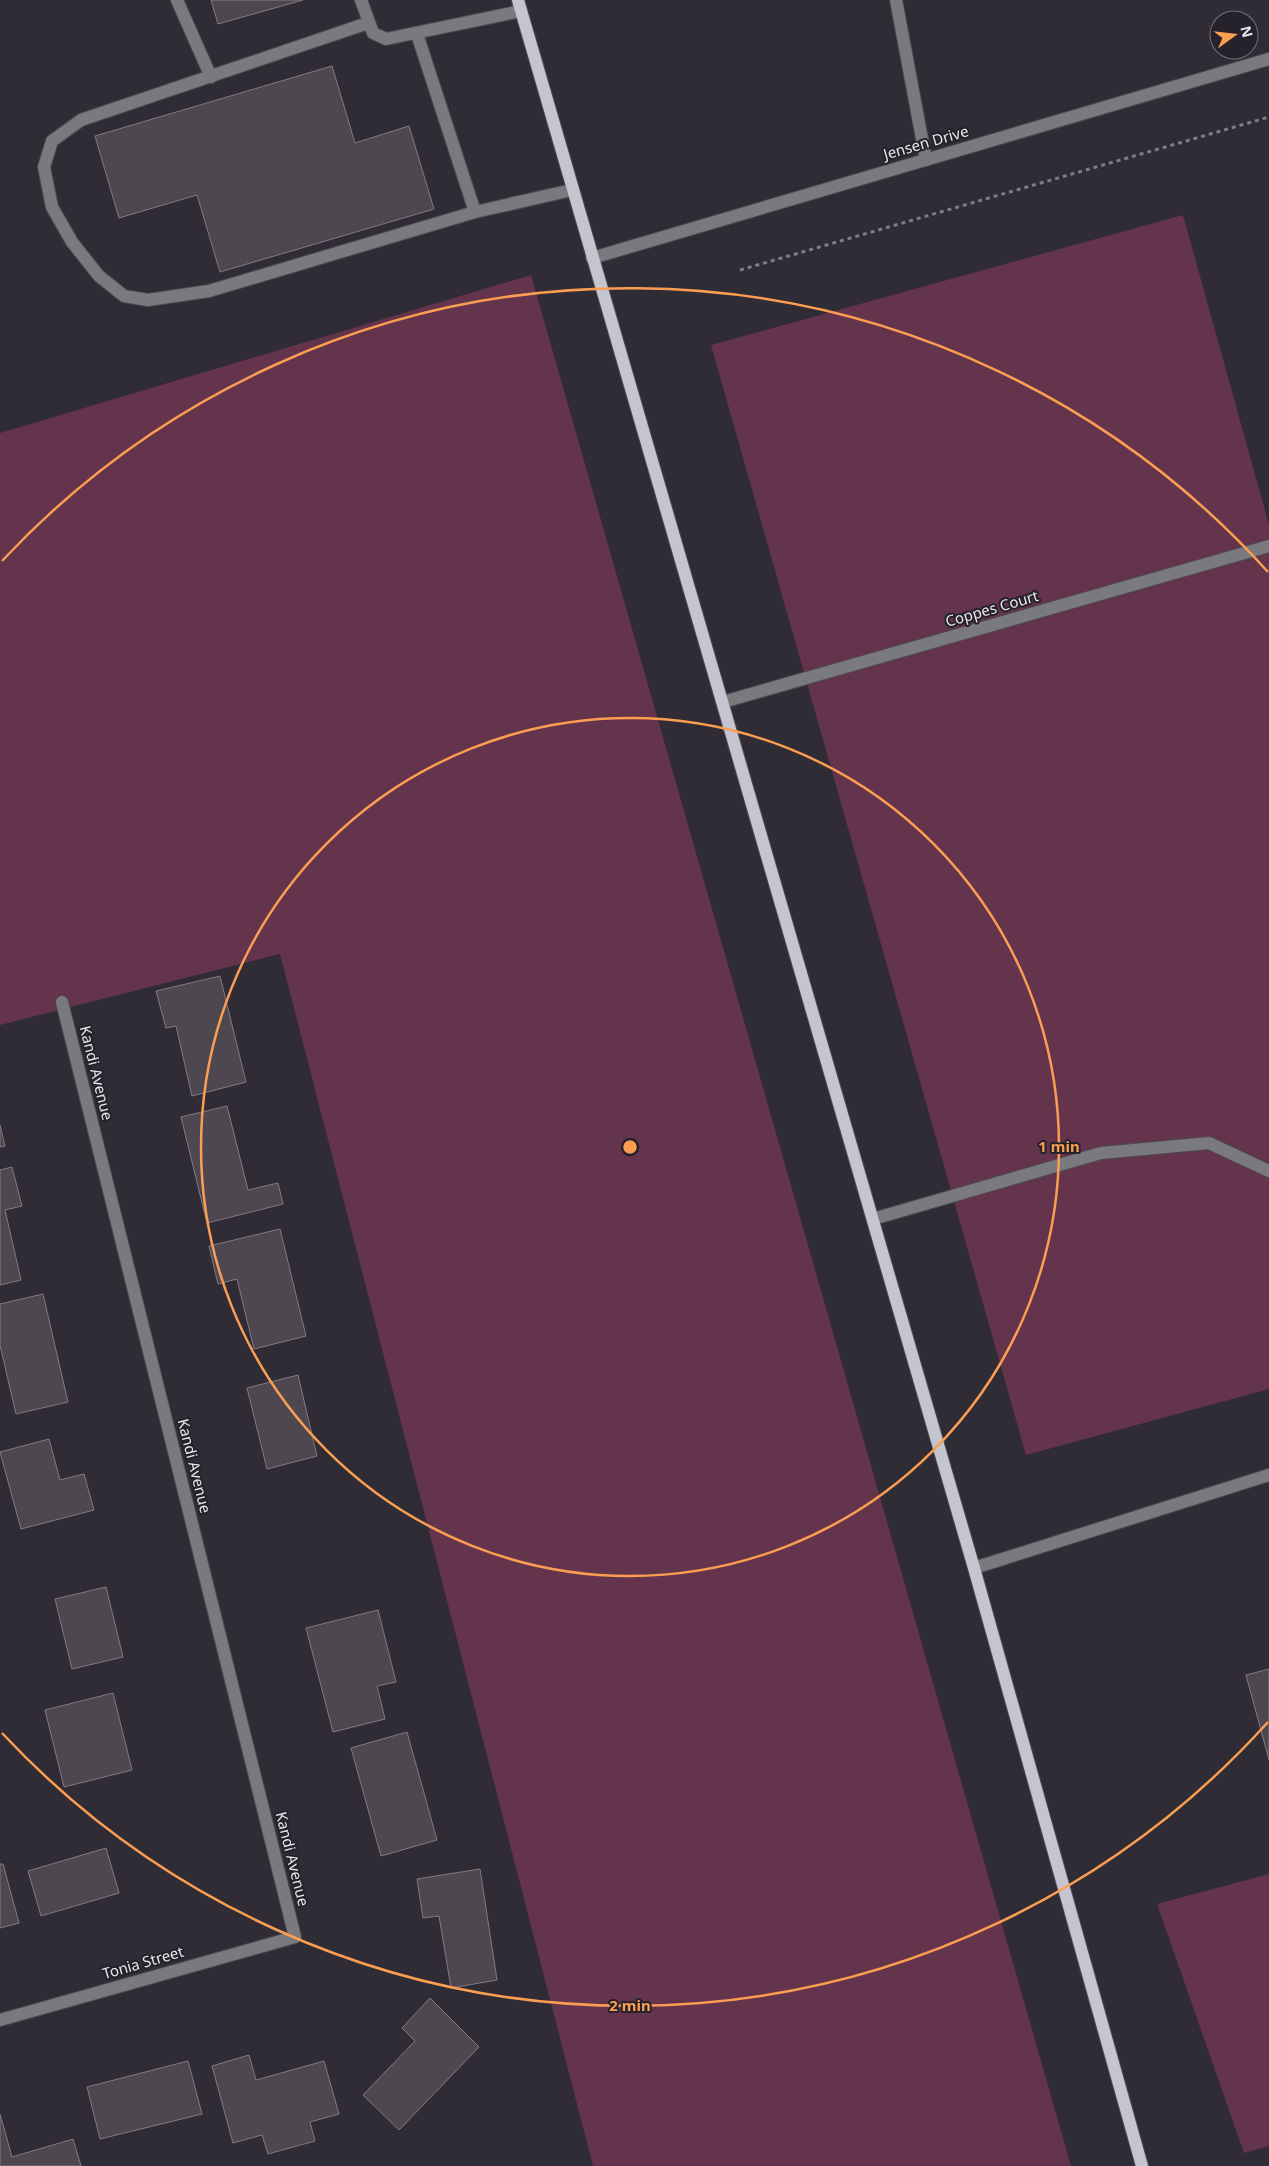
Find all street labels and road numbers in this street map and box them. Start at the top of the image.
street label: Jensen Drive [879,120,971,164]
street label: Coppes Court [943,585,1041,631]
street label: Kandi Avenue [76,1023,118,1122]
street label: Kandi Avenue [174,1416,216,1515]
street label: Kandi Avenue [272,1809,314,1908]
street label: Tonia Street [100,1941,186,1983]

